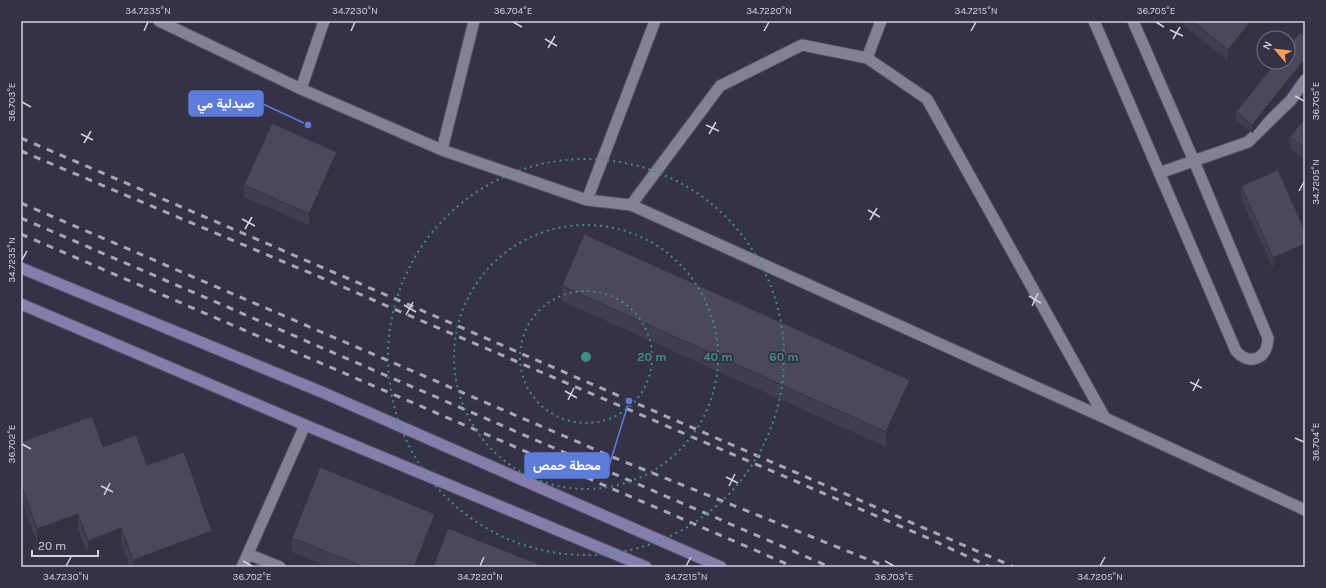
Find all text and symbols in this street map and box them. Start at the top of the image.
text: 34.7235°N [125,5,171,17]
text: 34.7230°N [332,5,378,17]
text: 36.704°E [494,5,532,17]
text: 34.7220°N [746,5,792,17]
text: 34.7215°N [955,5,997,17]
text: 36.705°E [1137,5,1175,17]
north arrow [1256,30,1296,70]
text: N [1260,39,1275,52]
text: 36.705°E [1310,82,1322,120]
text: 36.703°E [6,83,18,121]
callout: صيدلية مي [189,91,263,116]
text: صيدلية مي [197,96,255,114]
text: 34.7205°N [1310,159,1322,205]
text: 34.7235°N [6,237,18,283]
centre of rings [579,350,593,364]
text: 20 m [637,350,667,364]
text: 40 m [703,350,733,364]
text: 60 m [769,350,799,364]
text: 36.704°E [1310,423,1322,461]
text: 36.702°E [6,425,18,463]
callout: محطة حمص [525,453,609,478]
text: محطة حمص [533,458,601,473]
scale bar [32,532,98,558]
text: 20 m [38,539,66,553]
text: 34.7230°N [43,571,89,583]
text: 36.702°E [233,571,271,583]
text: 34.7220°N [457,571,503,583]
text: 34.7215°N [665,571,707,583]
text: 36.703°E [875,571,913,583]
text: 34.7205°N [1077,571,1123,583]

